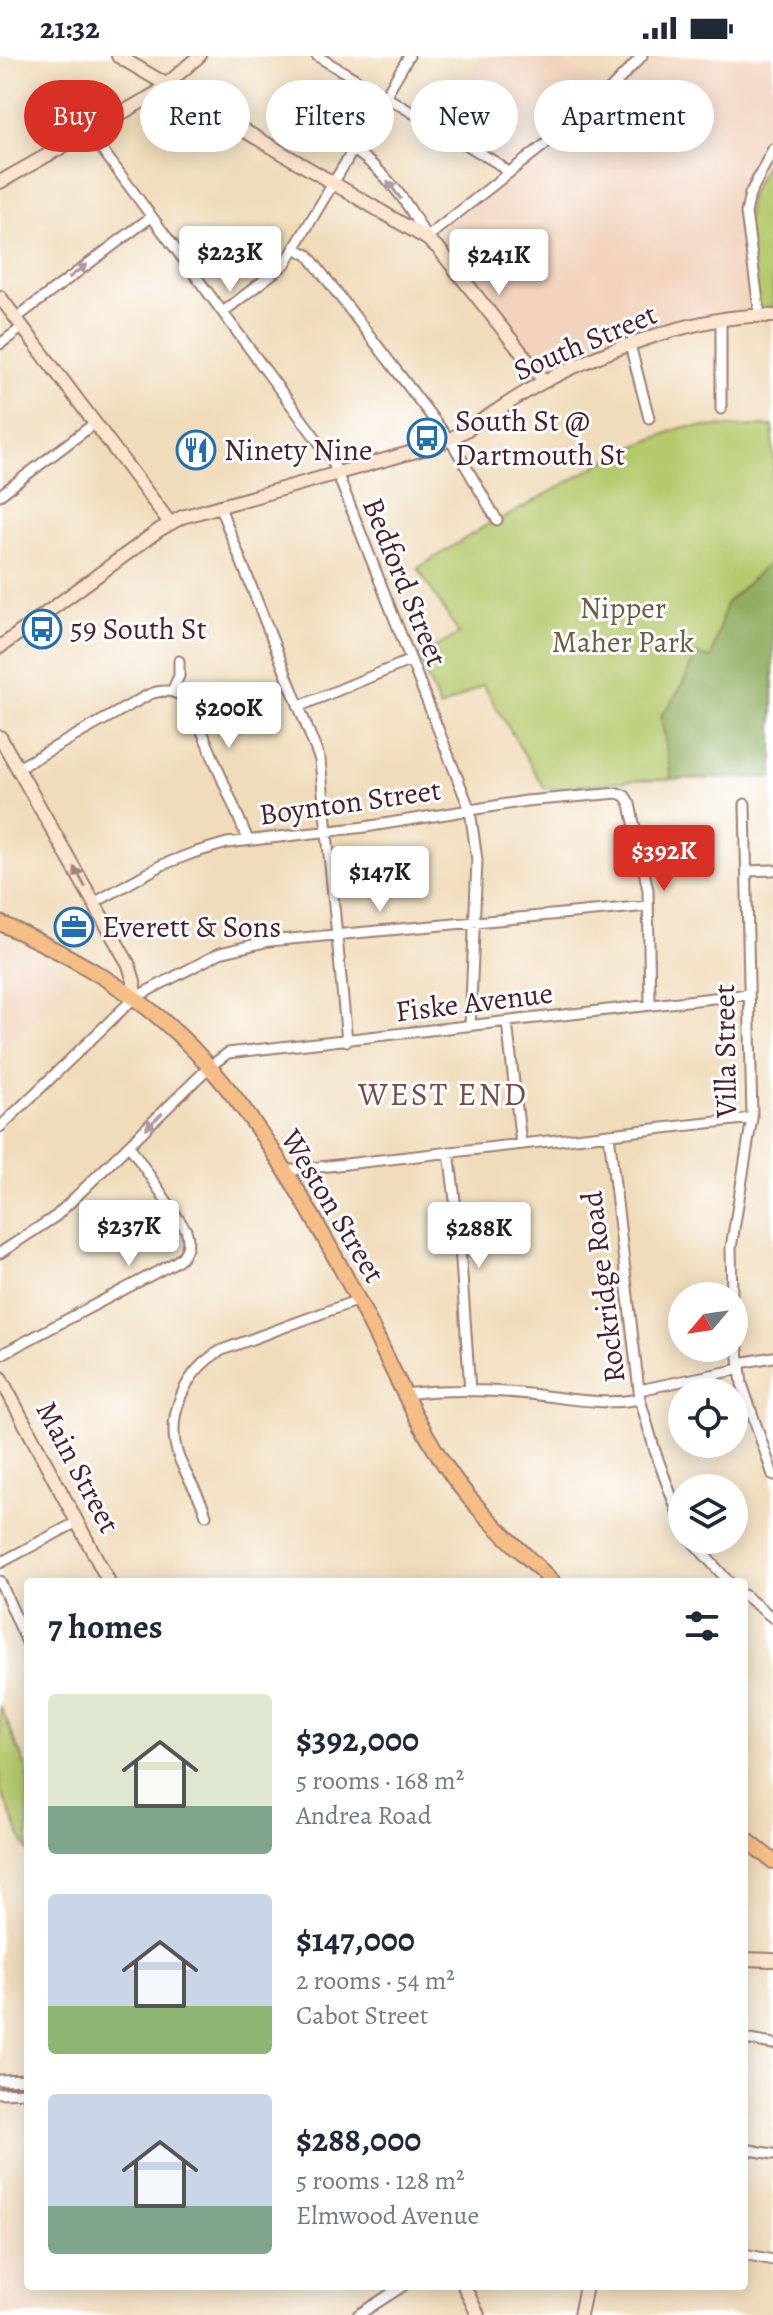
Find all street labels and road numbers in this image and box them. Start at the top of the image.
street label: South Street [507,294,663,390]
street label: Bedford Street [353,492,457,672]
street label: Boynton Street [257,769,443,835]
street label: Fiske Avenue [393,973,555,1031]
street label: Villa Street [704,984,746,1119]
street label: Weston Street [271,1121,395,1290]
street label: Rockridge Road [571,1188,635,1385]
street label: Main Street [27,1394,129,1540]

